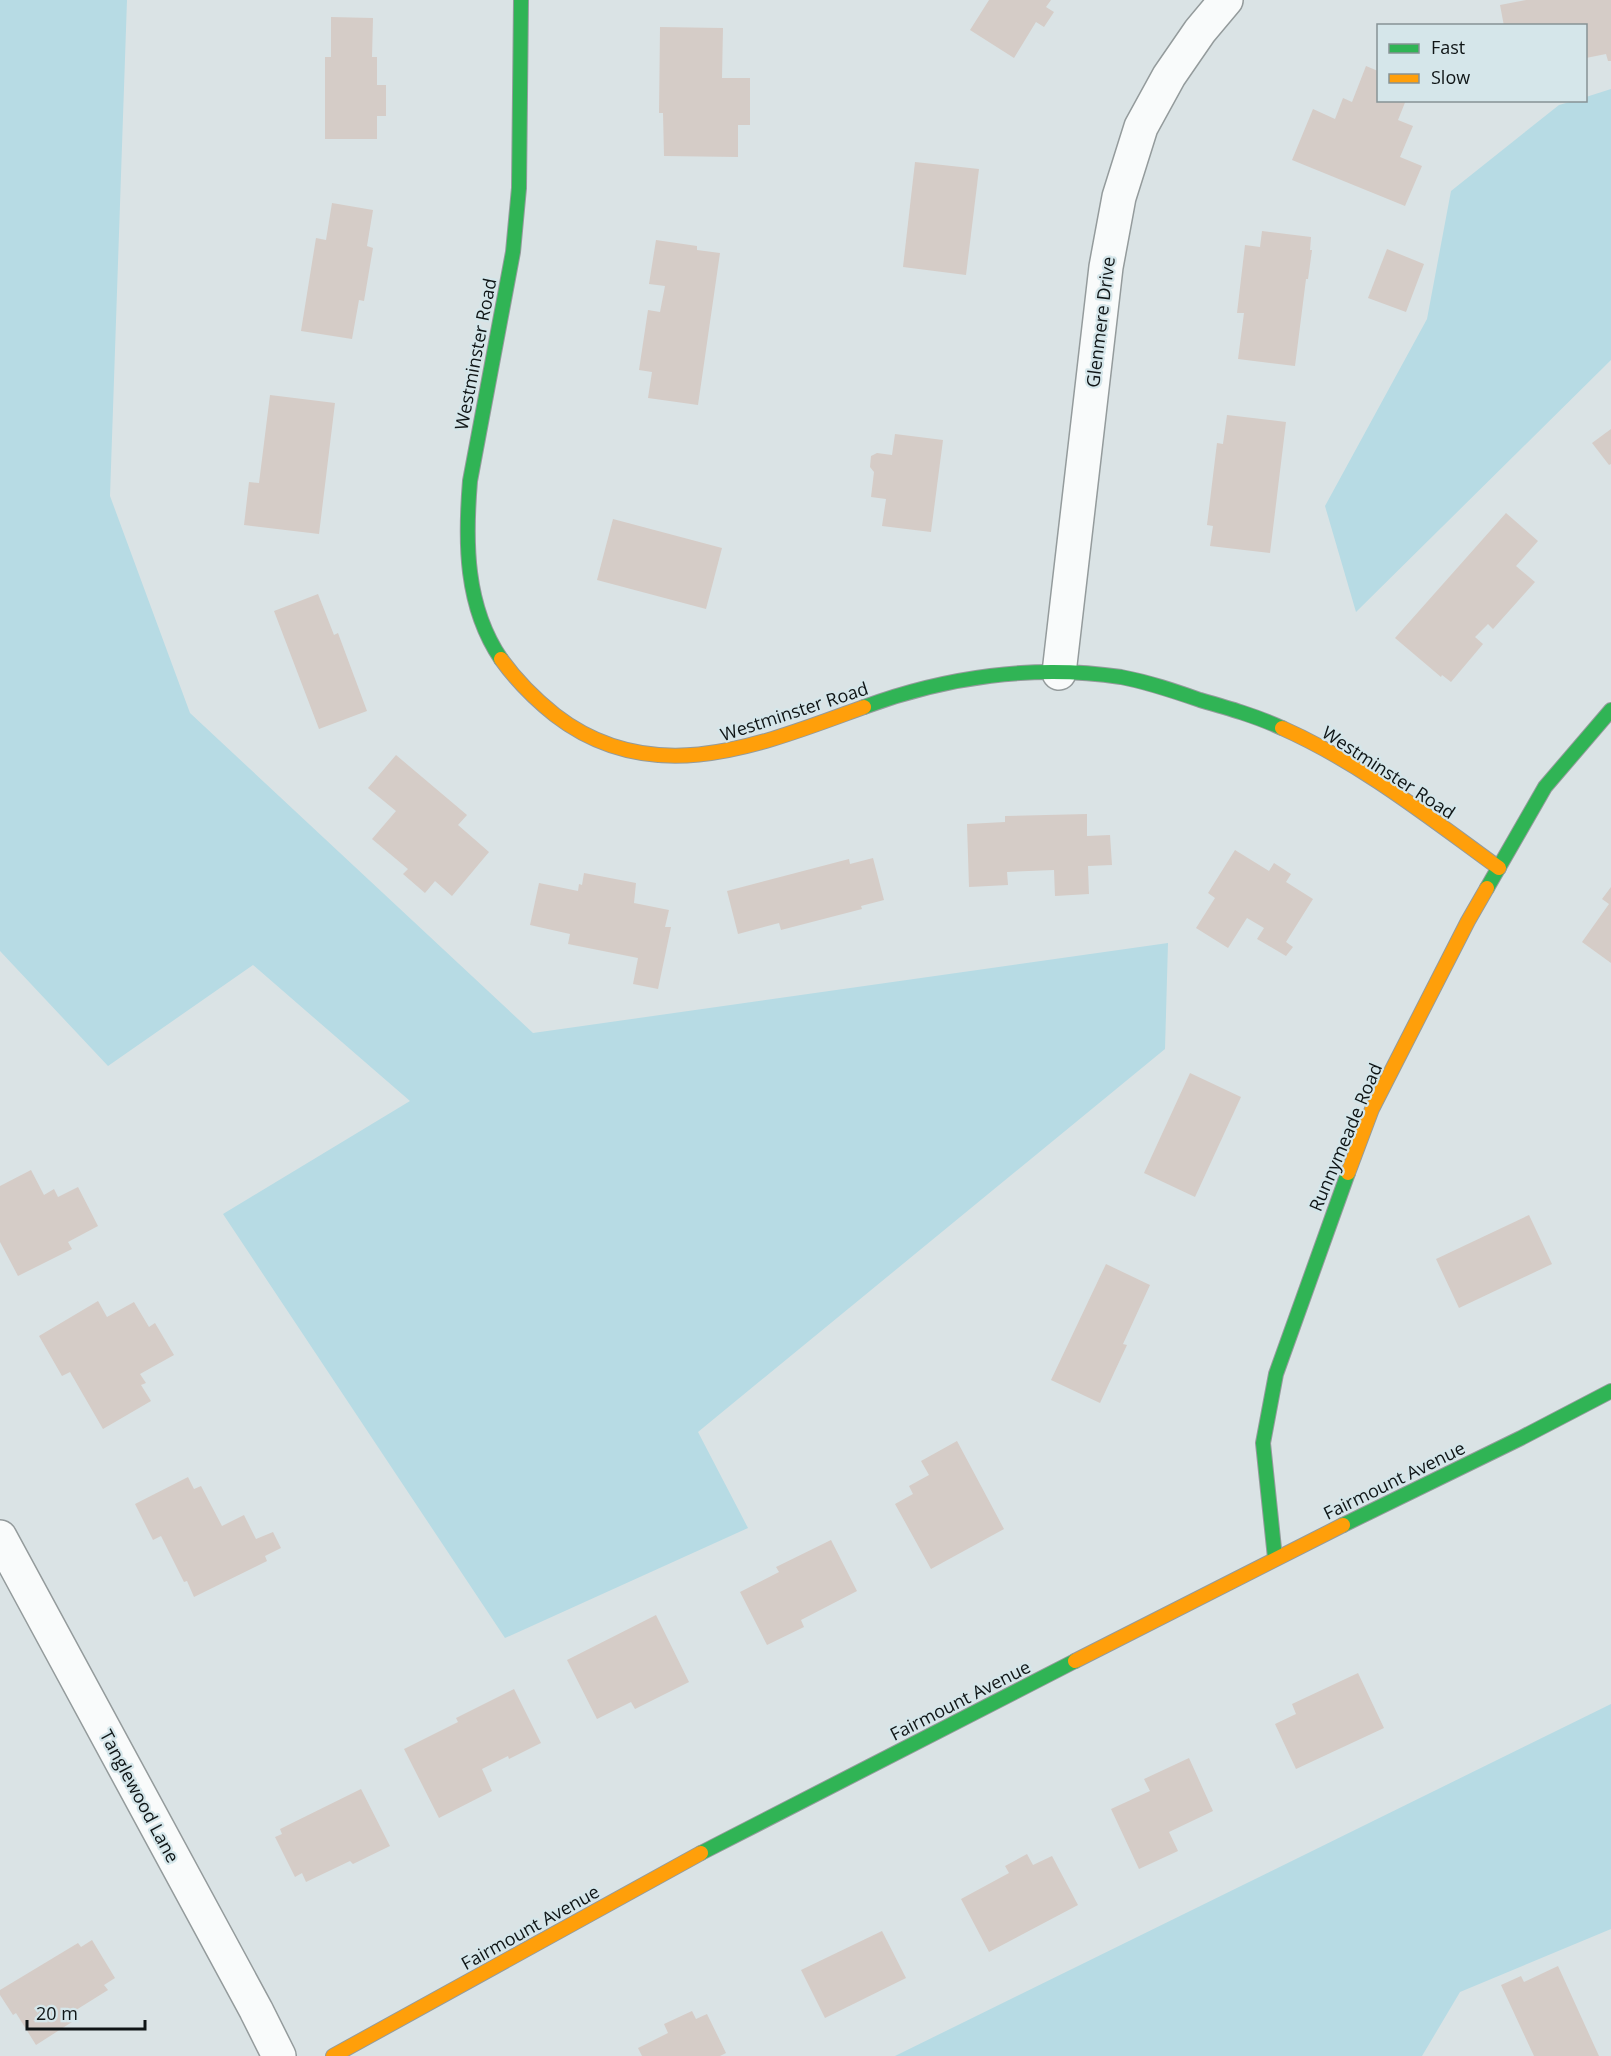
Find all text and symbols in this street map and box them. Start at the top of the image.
legend [1377,24,1587,102]
text: Fast [1431,35,1465,59]
text: Slow [1431,65,1470,89]
street label: Glenmere Drive [1080,255,1120,389]
street label: Westminster Road [449,276,501,432]
street label: Westminster Road [717,676,871,746]
street label: Westminster Road [1318,720,1460,824]
street label: Runnymeade Road [1303,1059,1387,1215]
street label: Fairmount Avenue [1319,1435,1469,1525]
street label: Fairmount Avenue [886,1654,1034,1746]
street label: Tanglewood Lane [95,1725,185,1867]
street label: Fairmount Avenue [457,1879,603,1975]
scale bar [27,1993,146,2031]
text: 20 m [36,2001,78,2025]

